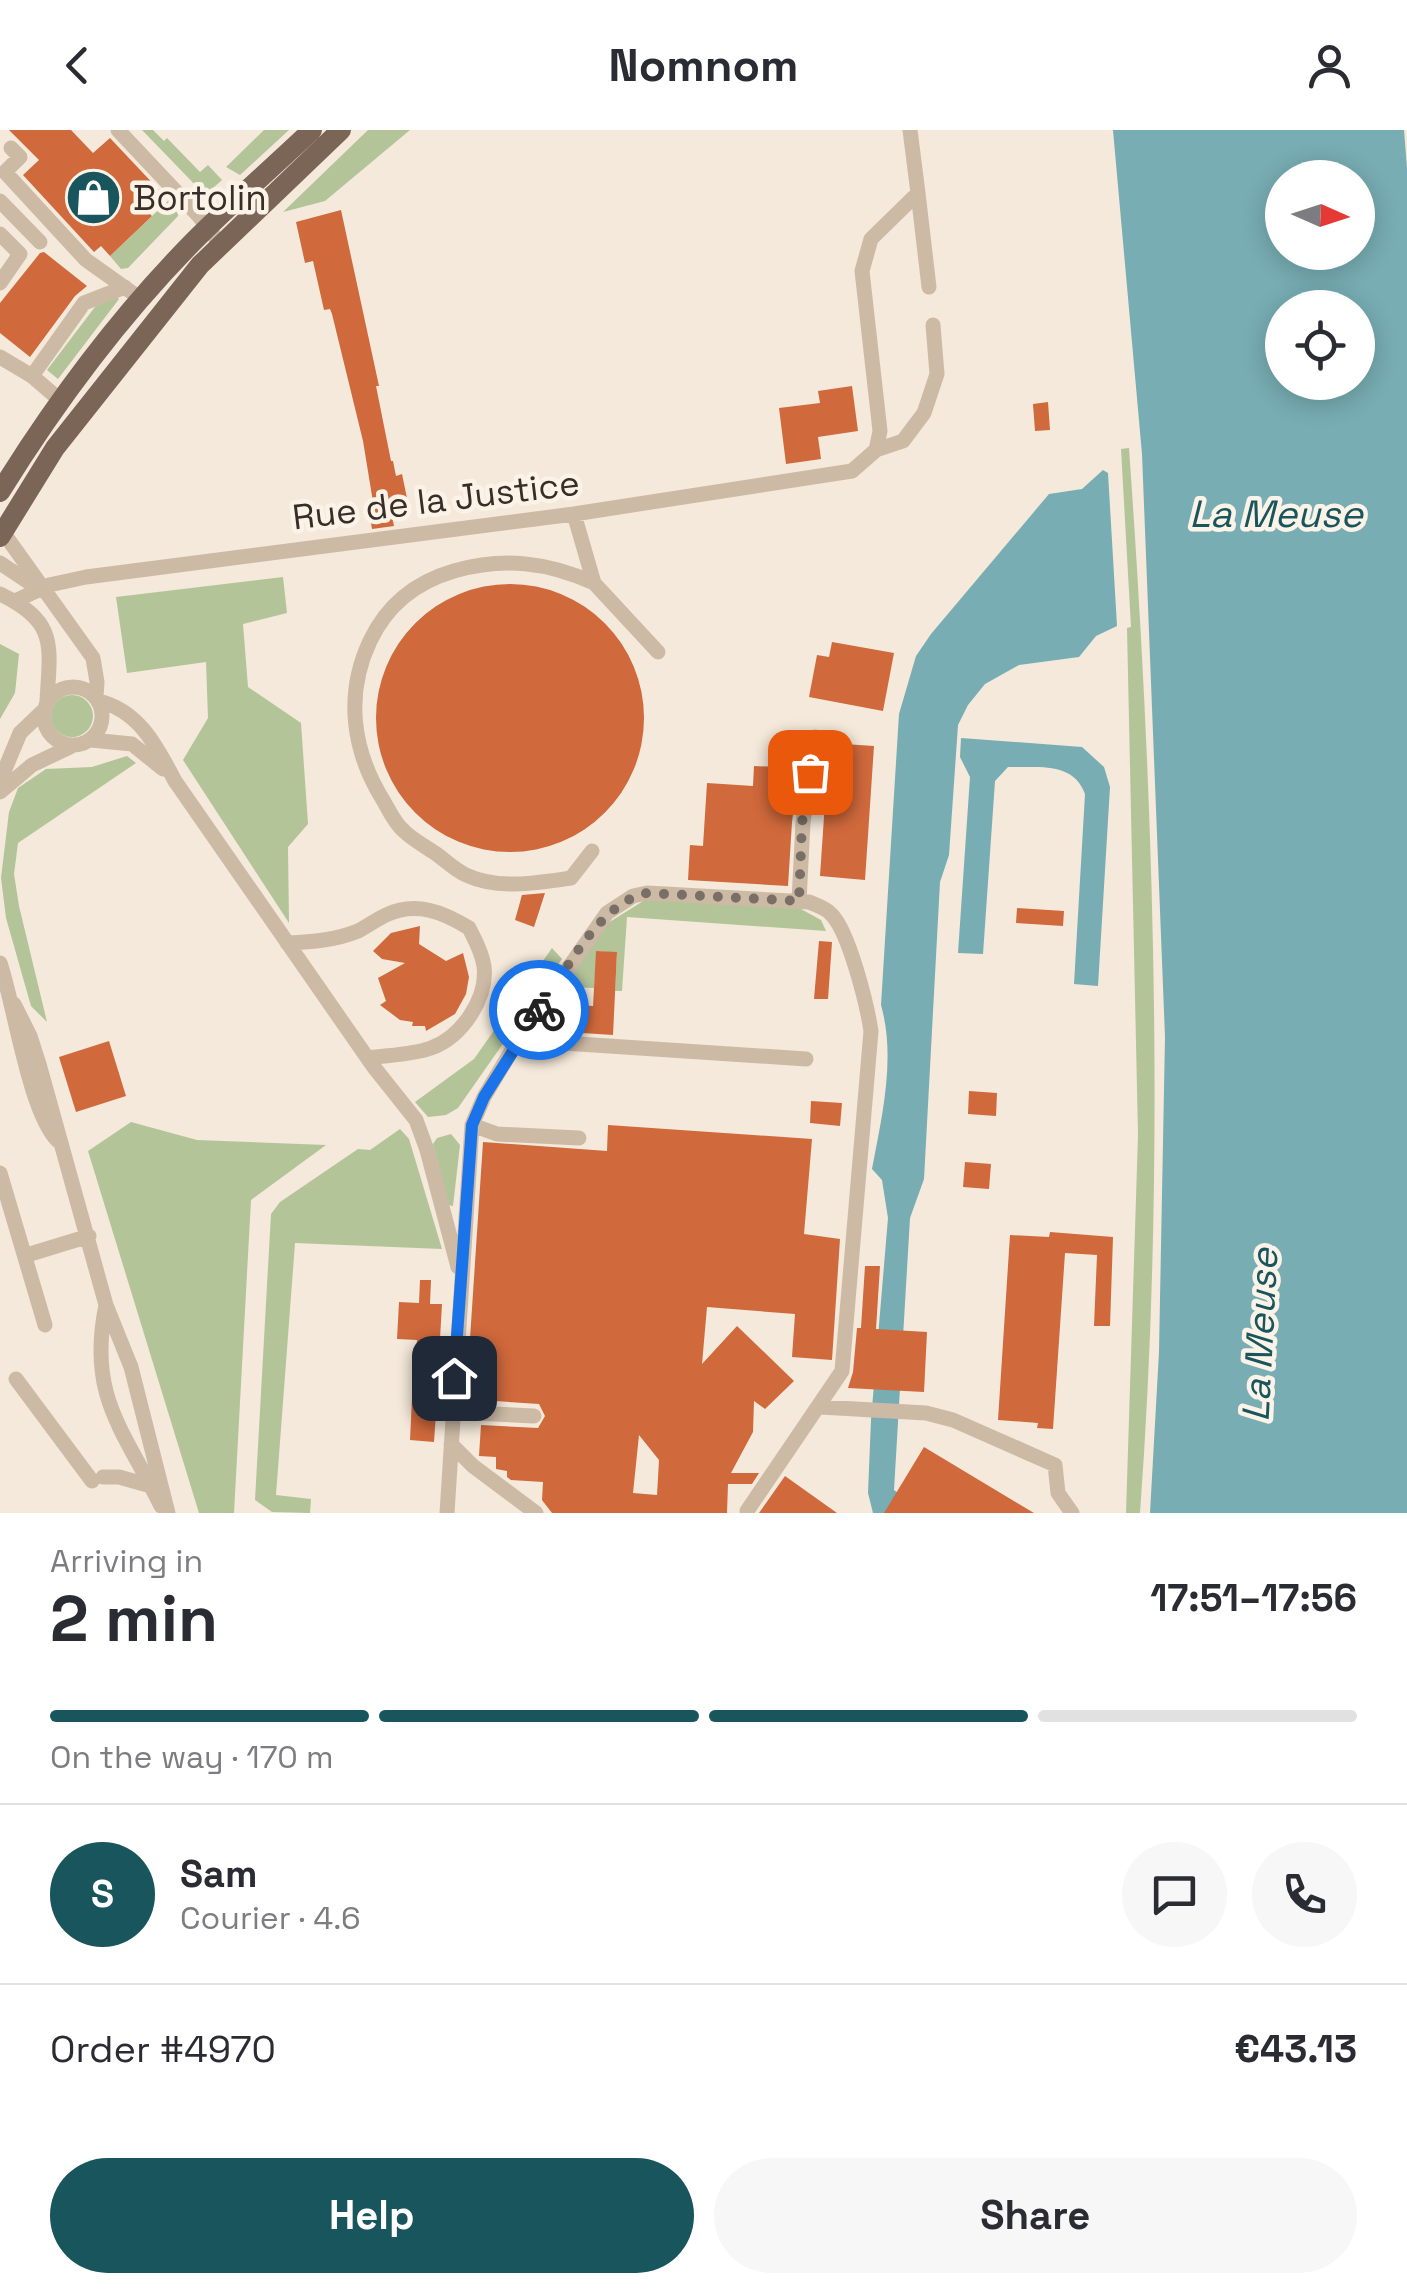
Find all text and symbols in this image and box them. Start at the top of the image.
text: Nomnom [609,37,798,94]
icon: back [50,38,105,93]
icon: person [1302,38,1357,93]
north arrow [1265,160,1375,270]
map controls [1265,160,1375,400]
shop icon: Bortolin [64,168,124,228]
place label: Bortolin [133,176,267,220]
button: locate [1265,290,1375,400]
street label: Rue de la Justice [290,461,582,539]
water label: La Meuse [1189,490,1364,538]
pin [768,730,853,815]
icon: bag [783,745,838,800]
courier [489,960,589,1060]
icon: bike [512,983,567,1038]
water label: La Meuse [1231,1246,1289,1423]
pin [412,1336,497,1421]
icon: home [427,1351,482,1406]
text: Arriving in [50,1541,203,1581]
text: 17:51–17:56 [1150,1574,1357,1622]
text: 2 min [50,1577,218,1660]
text: On the way · 170 m [50,1737,334,1777]
button: chat [1122,1842,1227,1947]
button: phone [1252,1842,1357,1947]
text: Sam [180,1850,257,1898]
text: S [91,1870,114,1918]
text: Courier · 4.6 [180,1898,361,1938]
text: Order #4970 [50,2025,276,2073]
text: €43.13 [1234,2025,1357,2073]
button: Help [50,2158,694,2273]
button: Share [714,2158,1357,2273]

